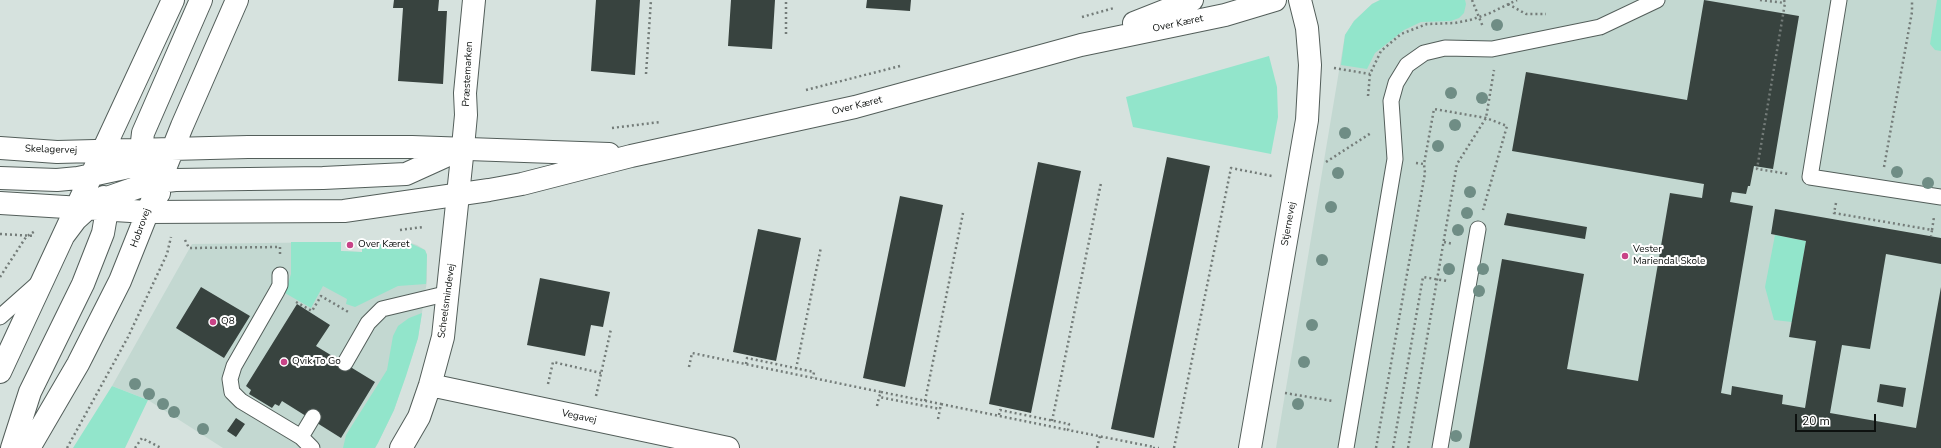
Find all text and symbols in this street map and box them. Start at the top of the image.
street label: Over Kæret [1152,13,1204,35]
street label: Præstemarken [460,41,476,107]
street label: Over Kæret [831,94,883,118]
street label: Skelagervej [25,143,77,157]
street label: Stjernevej [1279,201,1299,247]
street label: Hobrovej [128,207,154,249]
place label: Over Kæret [358,239,409,251]
marker: Over Kæret [345,240,355,250]
place label: Vester Mariendal Skole [1633,244,1705,268]
marker: Vester Mariendal Skole [1620,251,1630,261]
street label: Scheelsmindevej [436,263,458,339]
place label: Q8 [221,316,235,328]
marker: Q8 [208,317,218,327]
place label: Qvik To Go [292,356,341,368]
marker: Qvik To Go [279,357,289,367]
scale bar [1797,406,1878,432]
street label: Vegavej [560,407,598,427]
text: 20 m [1802,413,1830,429]

